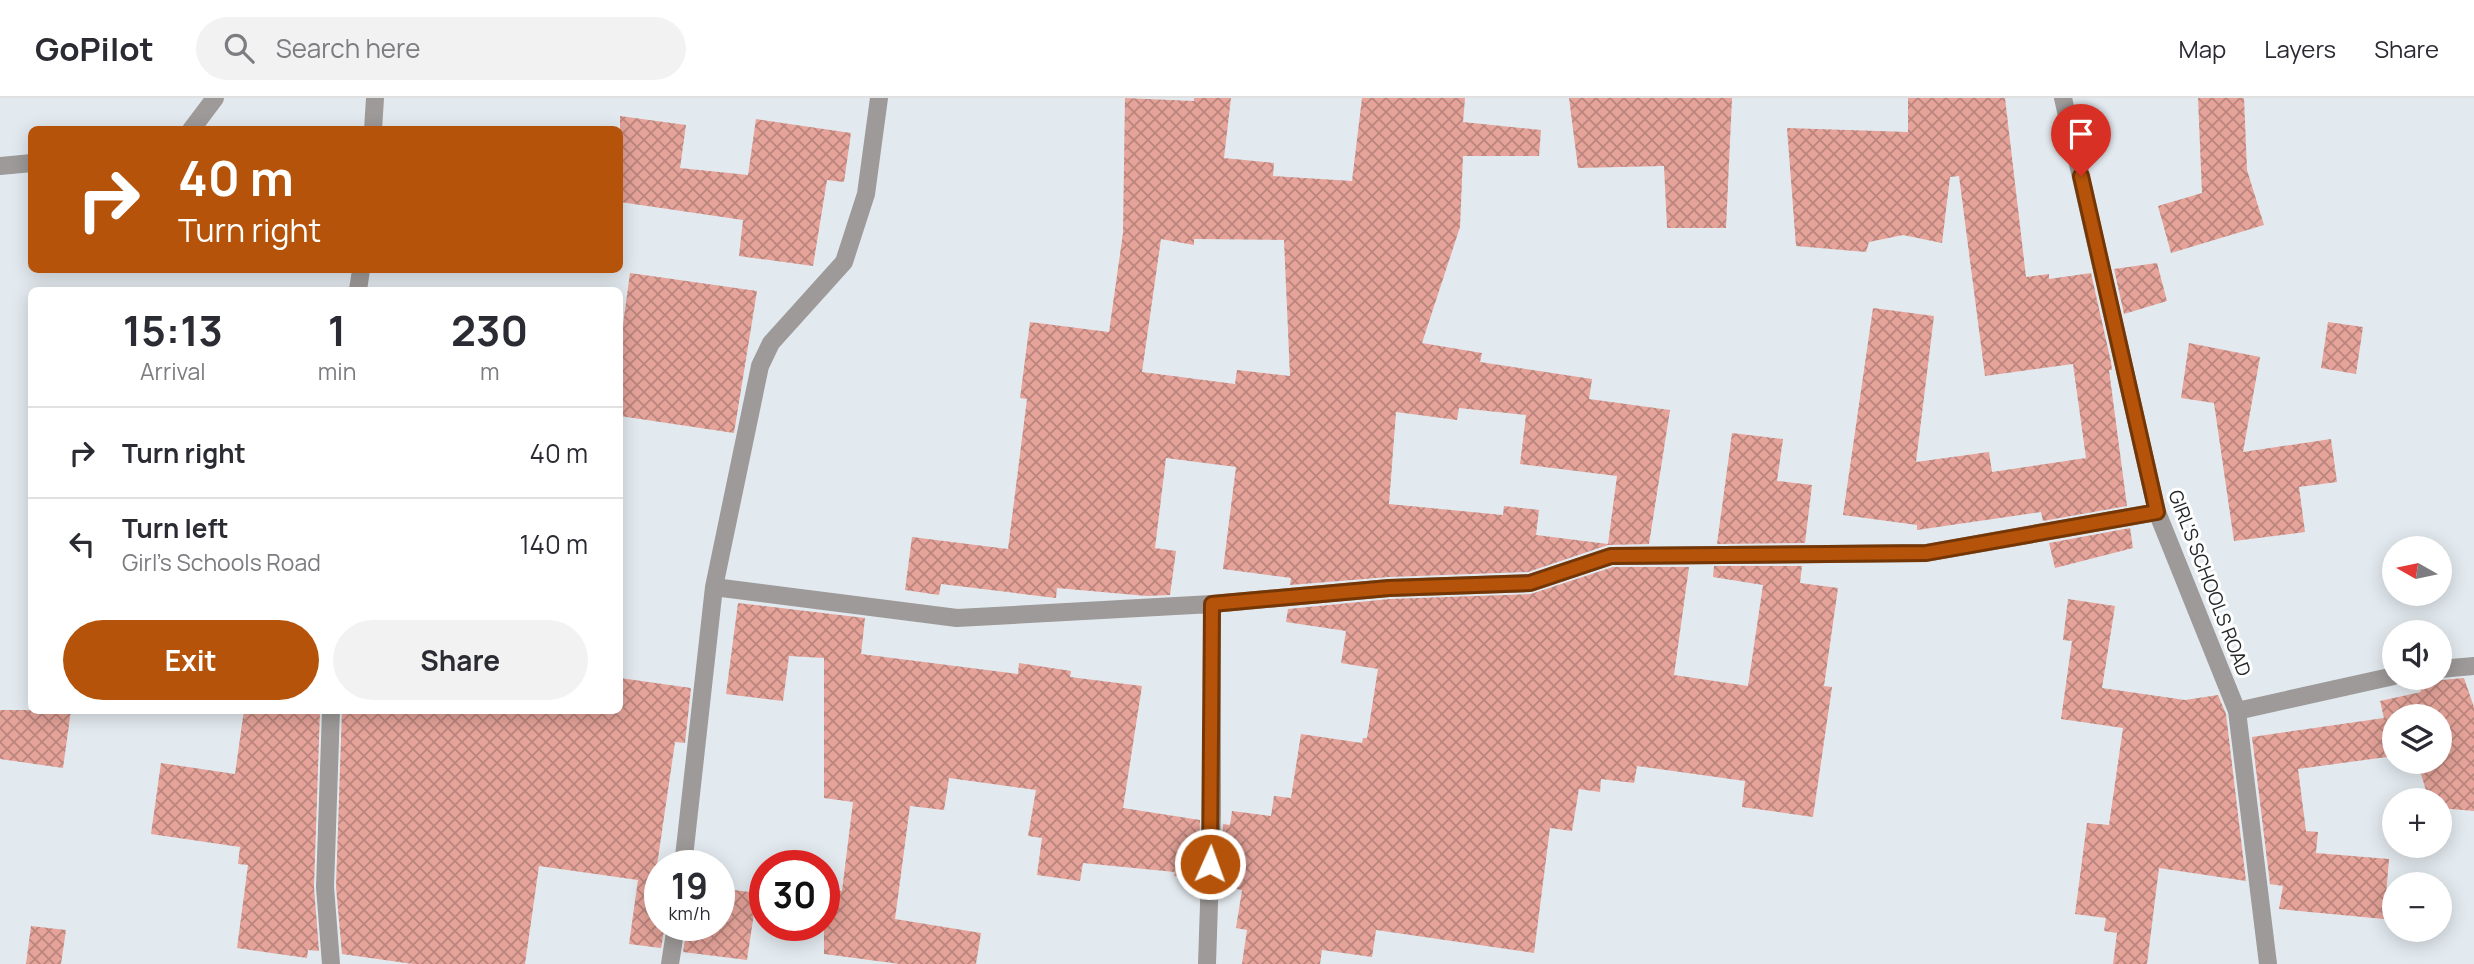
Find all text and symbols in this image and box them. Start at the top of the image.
search box [196,17,686,80]
text: GoPilot [35,26,154,71]
icon: search [220,29,258,67]
text: Search here [276,30,420,66]
text: Map [2179,32,2226,65]
text: Layers [2264,32,2336,65]
text: Share [2374,32,2439,65]
pin [2051,104,2111,176]
icon: arrive [2062,115,2100,153]
text: 40 m [178,144,294,211]
icon: right [63,154,154,245]
text: Turn right [178,208,321,252]
text: 15:13 [123,301,223,359]
text: 1 [328,301,346,359]
text: 230 [451,301,528,359]
text: Arrival [140,355,206,387]
text: min [318,355,356,387]
text: m [480,355,499,387]
icon: right [63,434,101,472]
text: Turn right [122,435,246,471]
text: 40 m [530,435,588,471]
street label: GIRL'S SCHOOLS ROAD [2162,486,2258,680]
text: Turn left [122,510,229,546]
icon: left [63,525,101,563]
text: 140 m [519,526,588,562]
north arrow [2382,536,2452,606]
map controls [2382,536,2452,942]
text: Girl's Schools Road [122,546,321,578]
button: Exit [63,620,319,700]
button: Share [333,620,588,700]
button: sound [2382,620,2452,690]
button: layers [2382,704,2452,774]
button: + [2382,788,2452,858]
position arrow [1173,827,1247,901]
speed limit sign: 30 [749,850,840,941]
text: 19 [671,862,708,910]
button: − [2382,872,2452,942]
text: km/h [669,901,710,925]

